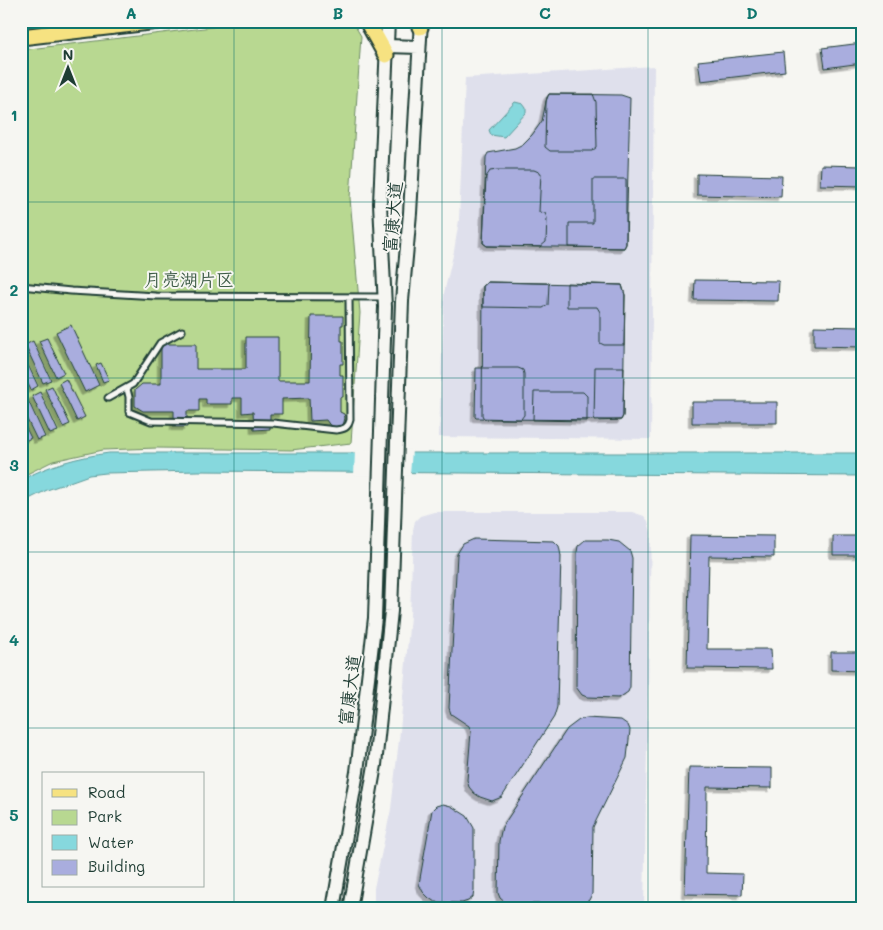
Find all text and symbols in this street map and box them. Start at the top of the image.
text: A [125,2,137,23]
text: B [333,2,343,23]
text: C [539,2,551,23]
text: D [746,2,758,23]
north arrow [42,42,92,92]
text: N [63,45,73,64]
text: 1 [10,104,18,125]
street label: 富康大道 [377,180,407,254]
park label: 月亮湖片区 [144,267,234,291]
text: 2 [10,279,19,300]
text: 3 [9,454,19,475]
text: 4 [9,629,19,650]
street label: 富康大道 [333,653,365,727]
legend [42,772,205,888]
text: Road [88,782,125,802]
text: 5 [9,804,19,825]
text: Park [88,806,122,826]
text: Water [88,832,134,852]
text: Building [88,856,145,876]

